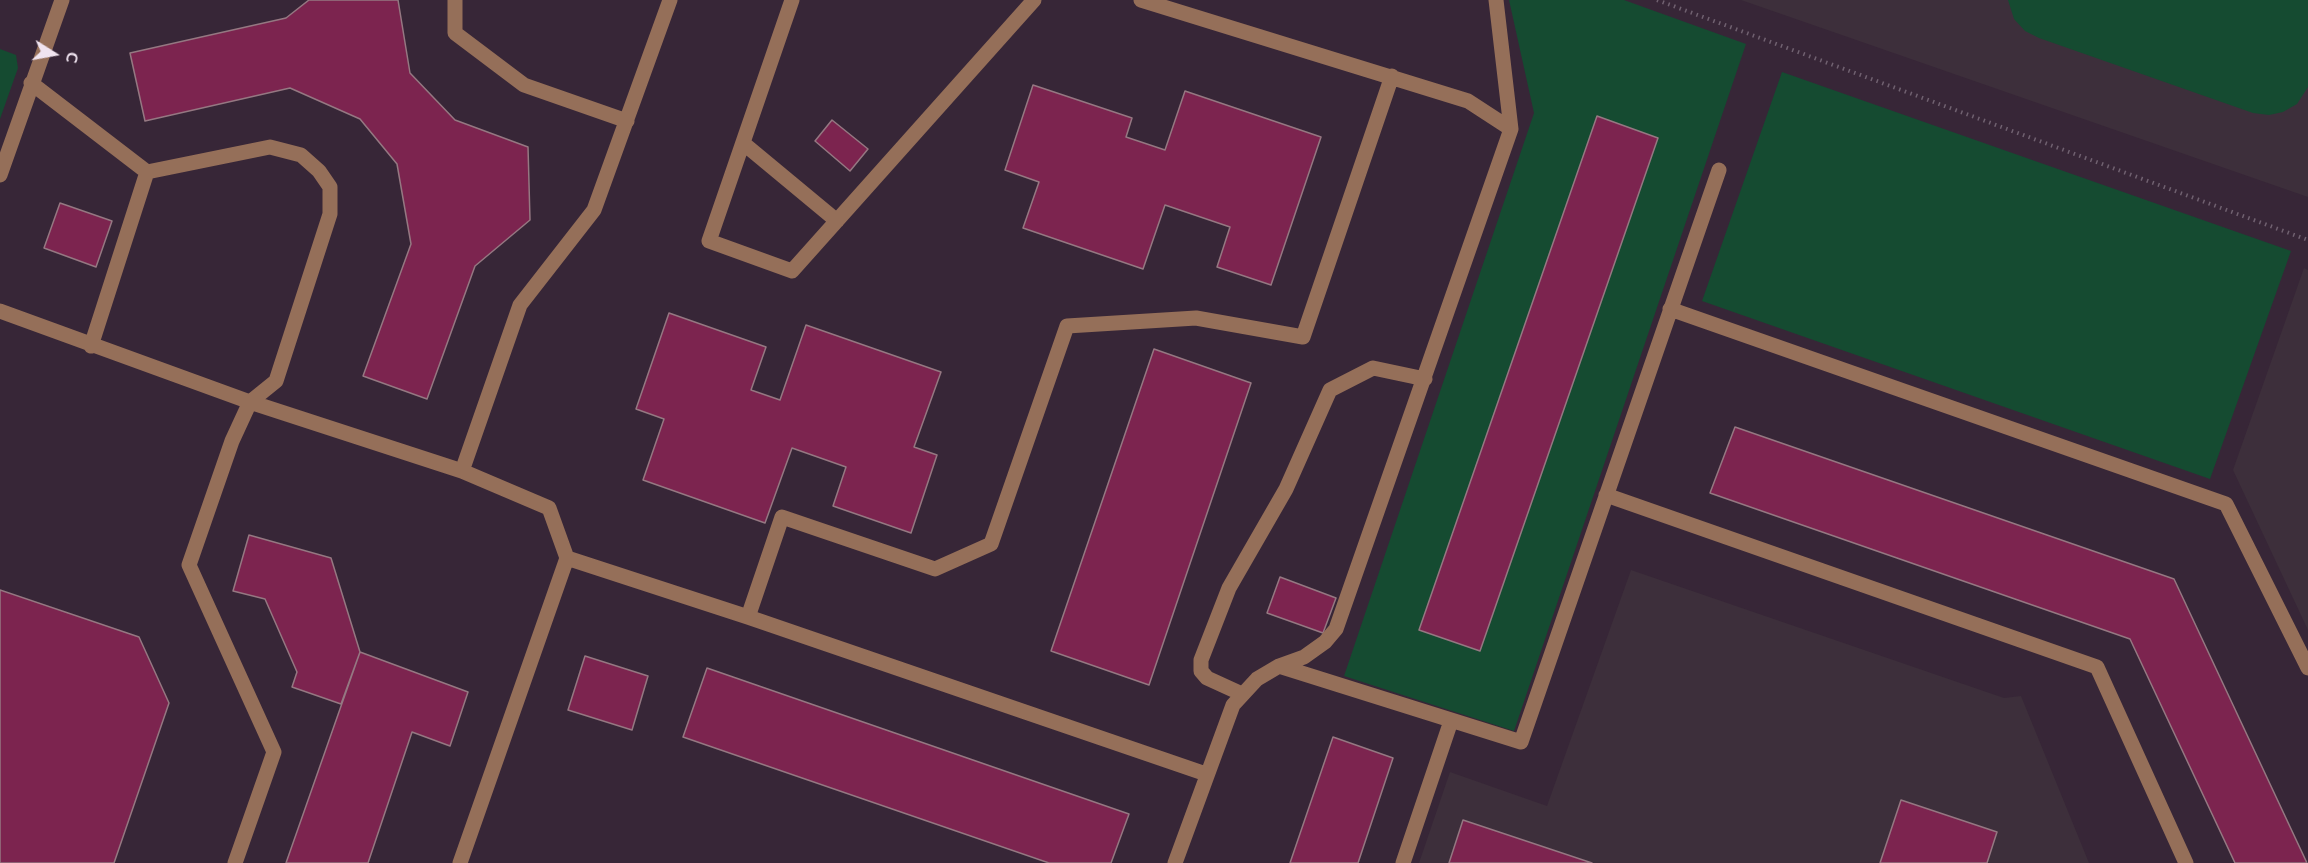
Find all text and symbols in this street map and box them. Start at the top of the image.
north arrow [24,24,84,84]
text: С [60,50,84,65]

